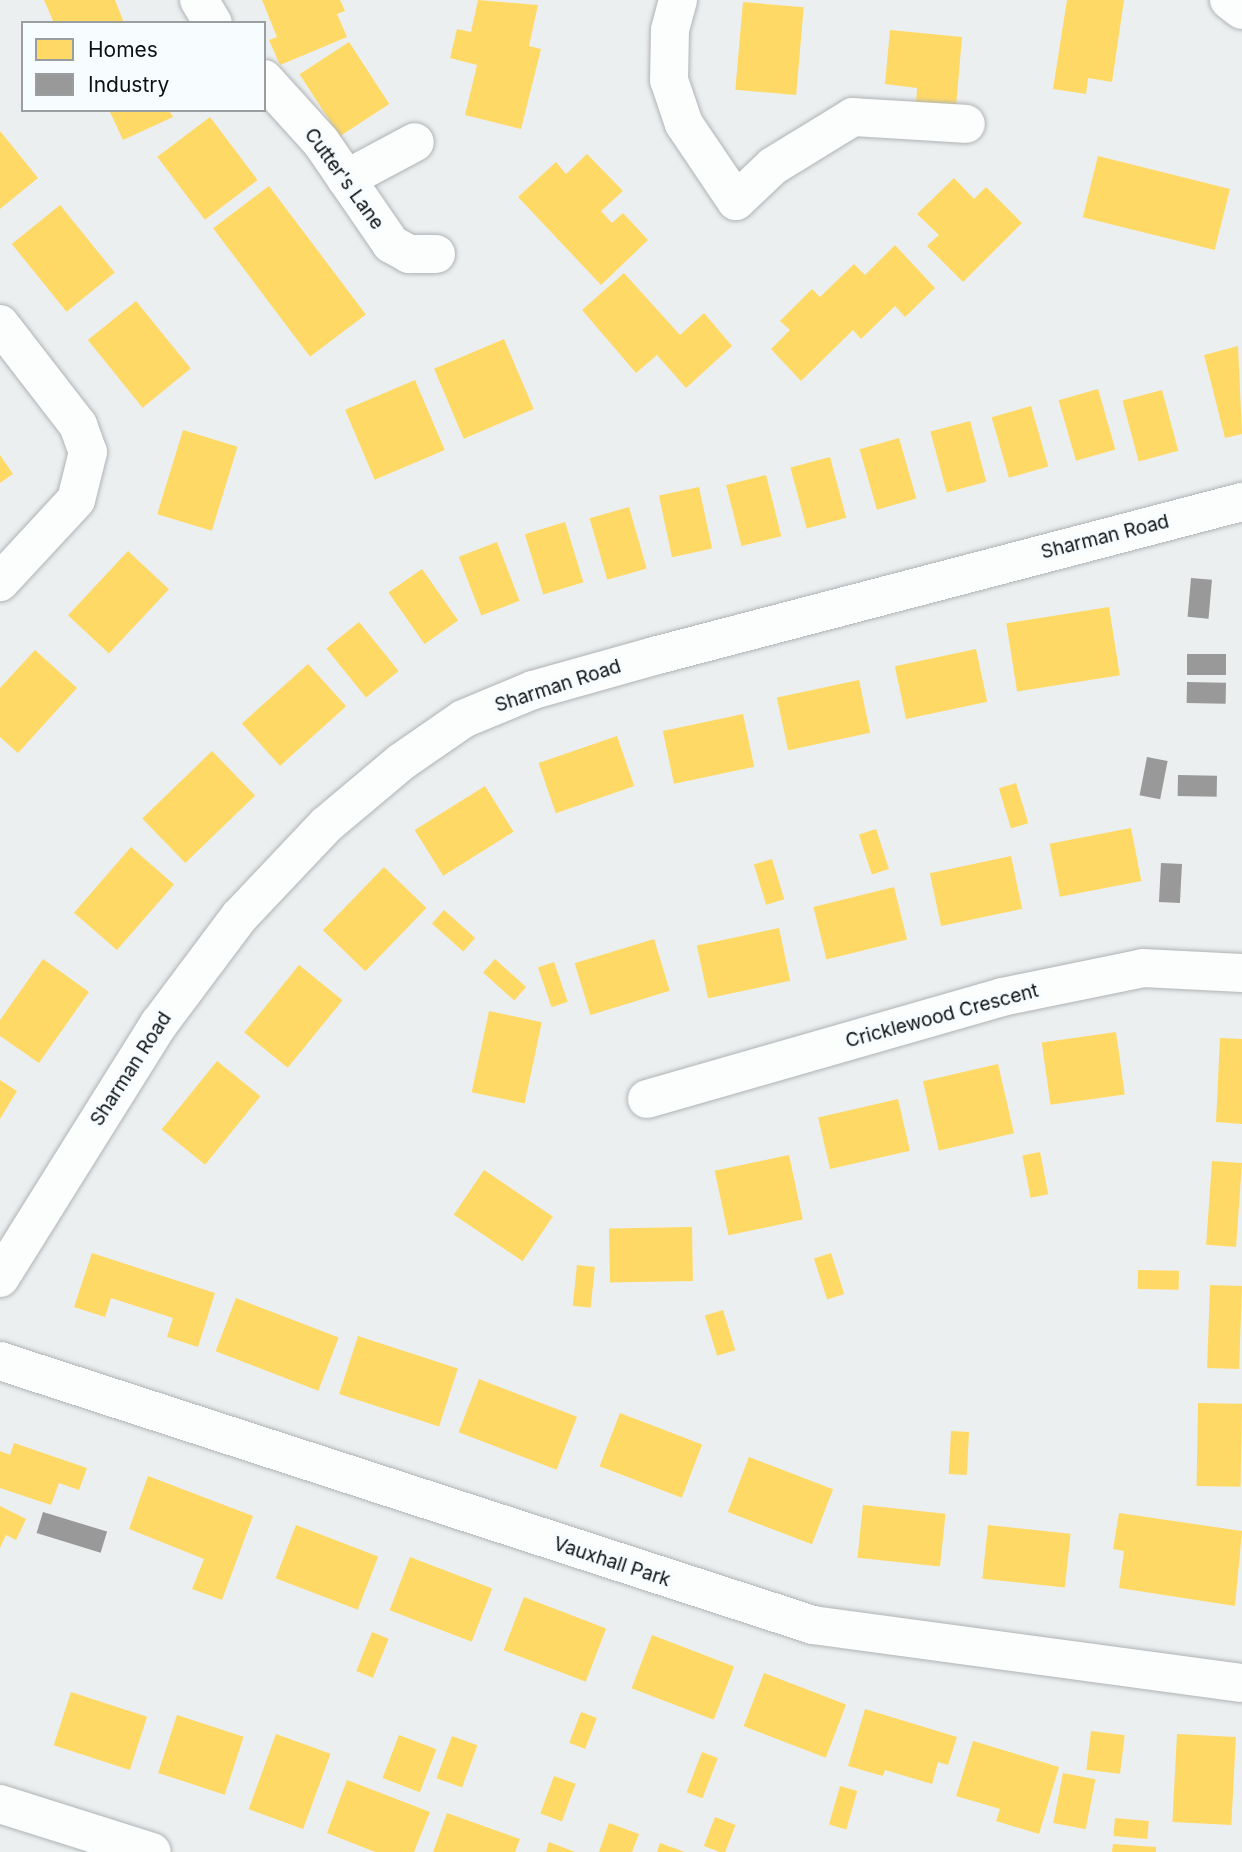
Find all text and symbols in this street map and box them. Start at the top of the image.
legend [21,21,266,112]
text: Homes [88,37,158,62]
text: Industry [88,72,169,97]
street label: Cutter's Lane [300,124,388,234]
street label: Sharman Road [1039,510,1171,564]
street label: Sharman Road [492,655,624,717]
street label: Cricklewood Crescent [843,979,1041,1053]
street label: Sharman Road [86,1008,176,1130]
street label: Vauxhall Park [551,1532,673,1592]

